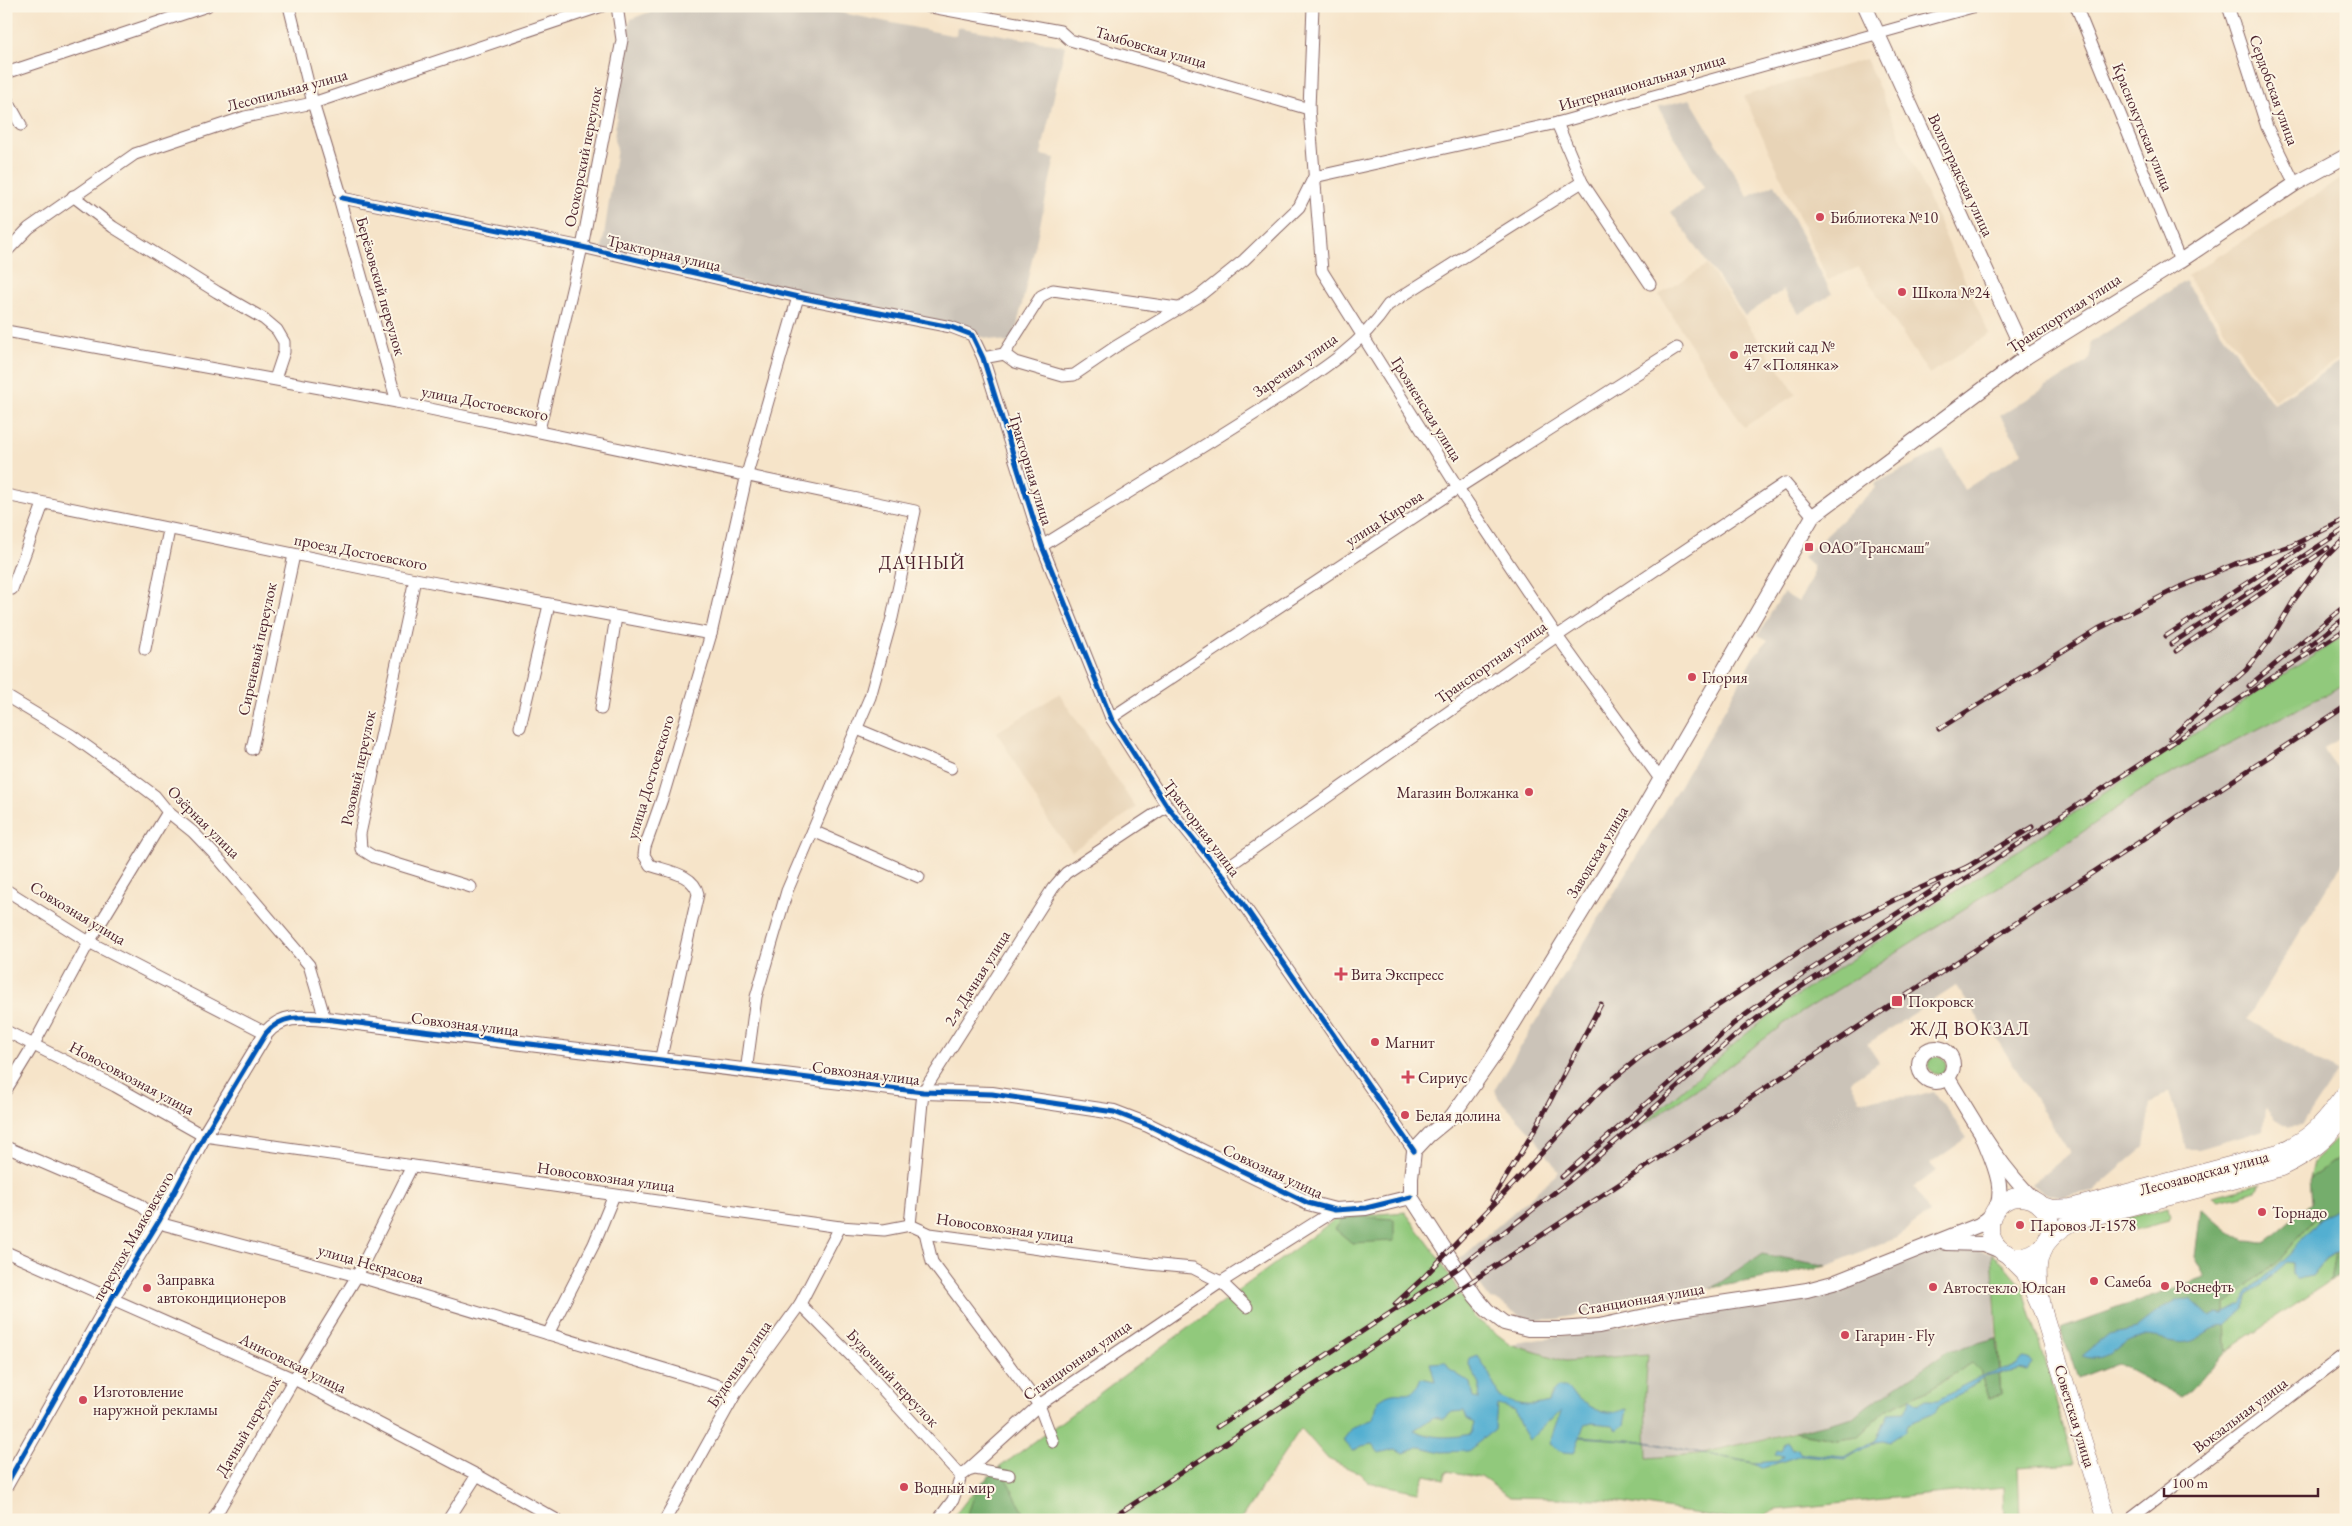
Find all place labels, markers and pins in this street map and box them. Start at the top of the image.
place label: Библиотека №10 [1830,207,1938,228]
marker: Библиотека №10 [1814,211,1826,223]
place label: Школа №24 [1912,282,1990,303]
marker: Школа №24 [1896,286,1908,298]
place label: детский сад № 47 «Полянка» [1744,336,1839,375]
marker: детский сад № 47 «Полянка» [1728,349,1740,361]
place label: ОАО"Трансмаш" [1819,537,1930,558]
marker: ОАО"Трансмаш" [1803,541,1815,553]
place label: Глория [1702,667,1748,688]
marker: Глория [1686,671,1698,683]
place label: Магазин Волжанка [1396,782,1520,803]
marker: Магазин Волжанка [1523,786,1535,798]
place label: Вита Экспресс [1351,964,1444,985]
marker: Вита Экспресс [1335,968,1347,980]
place label: Покровск [1908,991,1974,1012]
marker: Покровск [1890,994,1904,1008]
place label: Магнит [1385,1032,1435,1053]
marker: Магнит [1369,1036,1381,1048]
place label: Сириус [1418,1067,1468,1088]
marker: Сириус [1402,1071,1414,1083]
place label: Белая долина [1415,1105,1501,1126]
marker: Белая долина [1399,1109,1411,1121]
place label: Торнадо [2272,1202,2327,1223]
marker: Торнадо [2256,1206,2268,1218]
place label: Паровоз Л-1578 [2030,1215,2136,1236]
marker: Паровоз Л-1578 [2014,1219,2026,1231]
place label: Заправка автокондиционеров [157,1269,286,1308]
place label: Самеба [2104,1271,2152,1292]
marker: Самеба [2088,1275,2100,1287]
place label: Роснефть [2175,1276,2234,1297]
place label: Автостекло Юлсан [1942,1277,2066,1298]
marker: Роснефть [2159,1280,2171,1292]
marker: Автостекло Юлсан [1927,1281,1939,1293]
marker: Заправка автокондиционеров [141,1282,153,1294]
place label: Гагарин - Fly [1855,1325,1936,1346]
marker: Гагарин - Fly [1839,1329,1851,1341]
place label: Изготовление наружной рекламы [93,1381,218,1420]
marker: Изготовление наружной рекламы [77,1394,89,1406]
place label: Водный мир [914,1477,995,1498]
marker: Водный мир [898,1481,910,1493]

